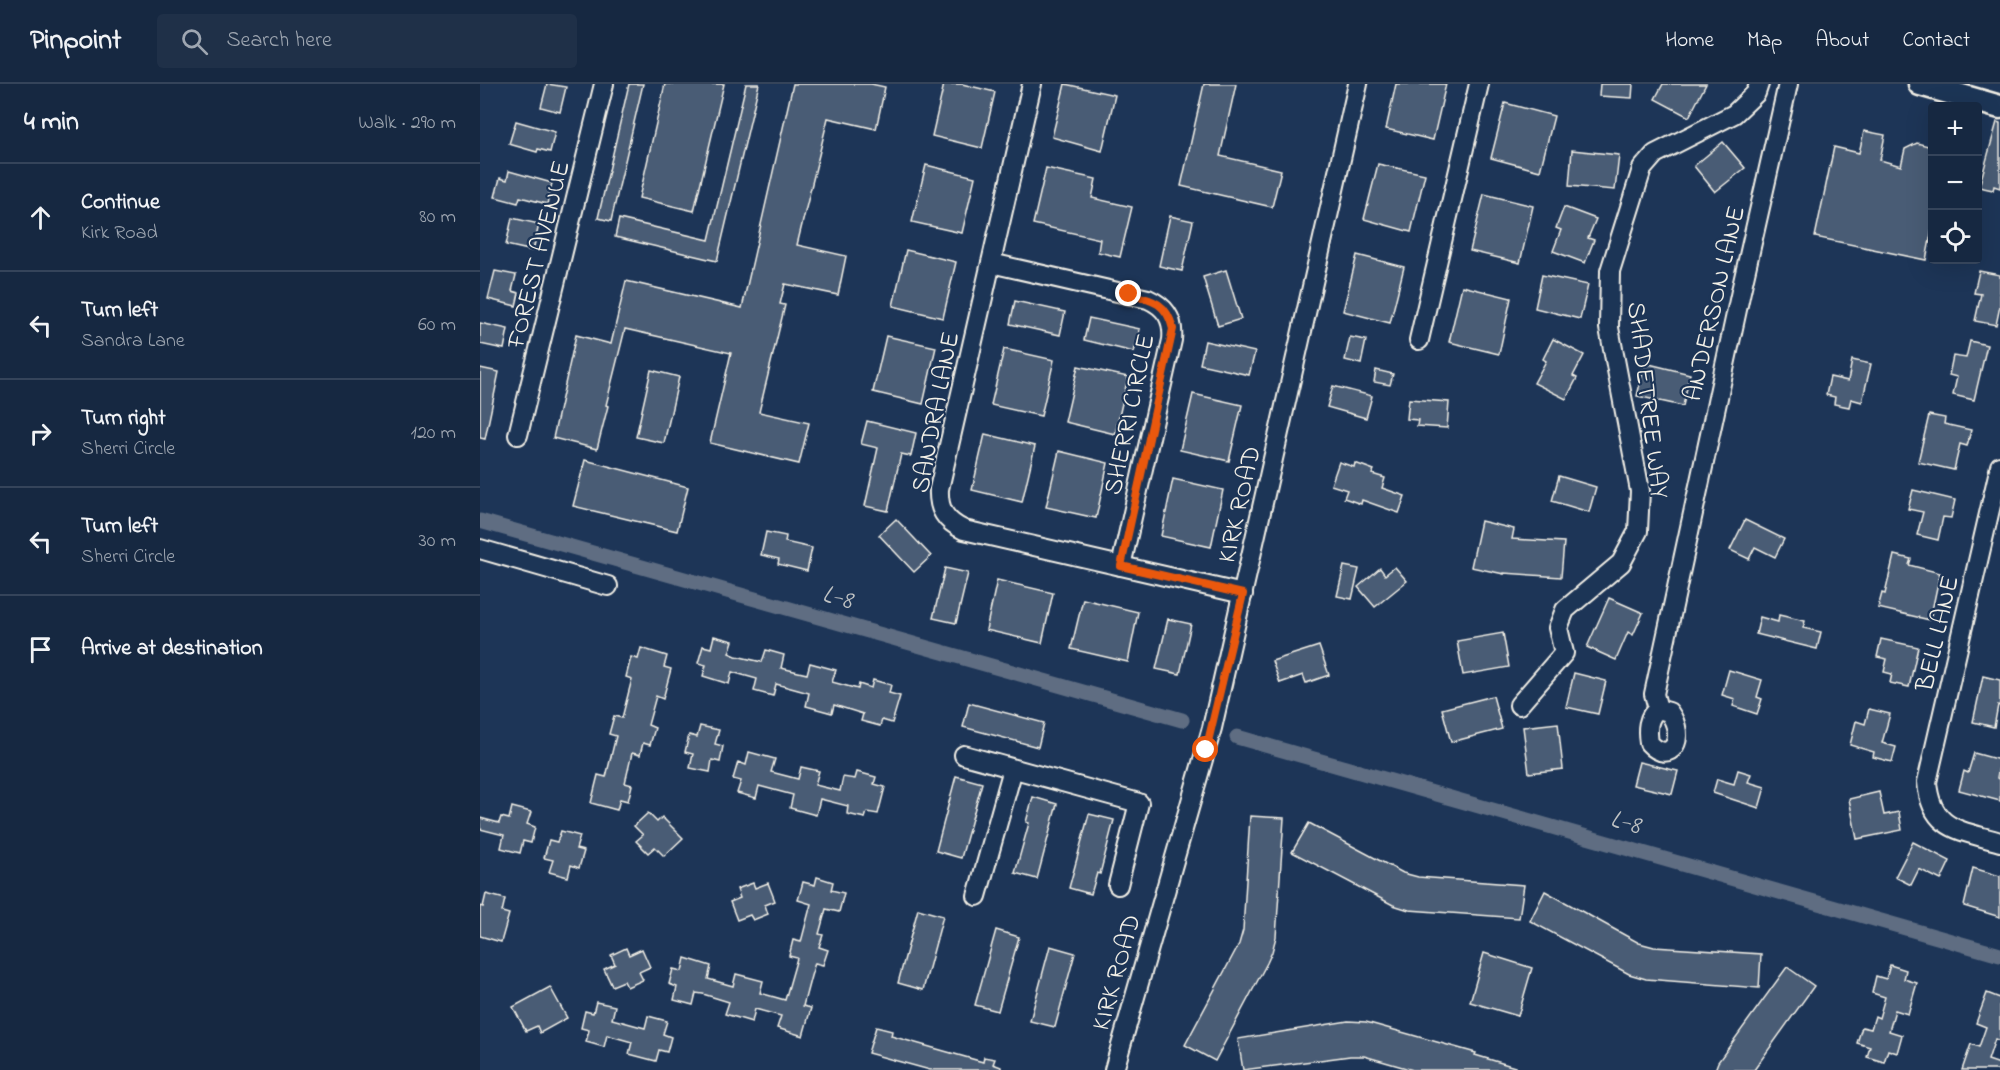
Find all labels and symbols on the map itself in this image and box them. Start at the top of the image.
street label: FOREST AVENUE [498,157,582,354]
street label: ANDERSON LANE [1675,202,1757,405]
route end [1115,280,1141,306]
street label: SHADETREE WAY [1615,300,1677,501]
street label: SANDRA LANE [903,329,971,497]
street label: SHERRI CIRCLE [1095,331,1167,499]
street label: KIRK ROAD [1209,442,1273,567]
street label: BELL LANE [1907,572,1971,696]
water label: L-8 [817,575,859,622]
route start [1192,736,1218,762]
water label: L-8 [1605,800,1647,847]
street label: KIRK ROAD [1083,910,1153,1035]

